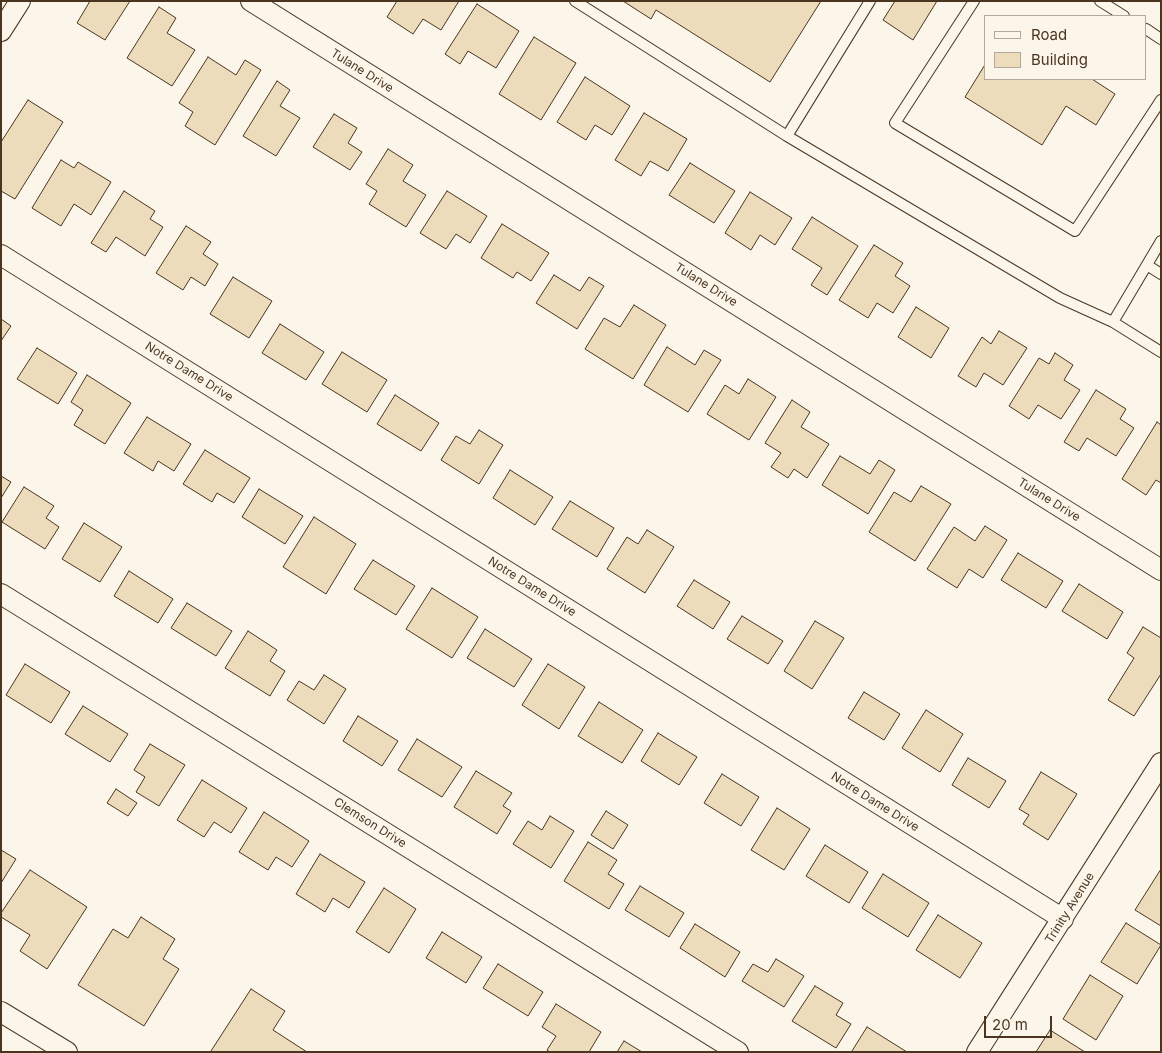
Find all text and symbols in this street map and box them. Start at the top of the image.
legend [984,15,1147,80]
text: Road [1031,25,1067,44]
street label: Tulane Drive [328,46,396,96]
text: Building [1031,50,1088,69]
street label: Tulane Drive [672,260,740,310]
street label: Notre Dame Drive [142,339,236,405]
street label: Tulane Drive [1015,475,1083,525]
street label: Notre Dame Drive [485,554,579,620]
street label: Notre Dame Drive [828,769,922,835]
street label: Clemson Drive [331,795,409,851]
street label: Trinity Avenue [1042,870,1098,946]
scale bar [987,1006,1054,1038]
text: 20 m [992,1015,1028,1034]

